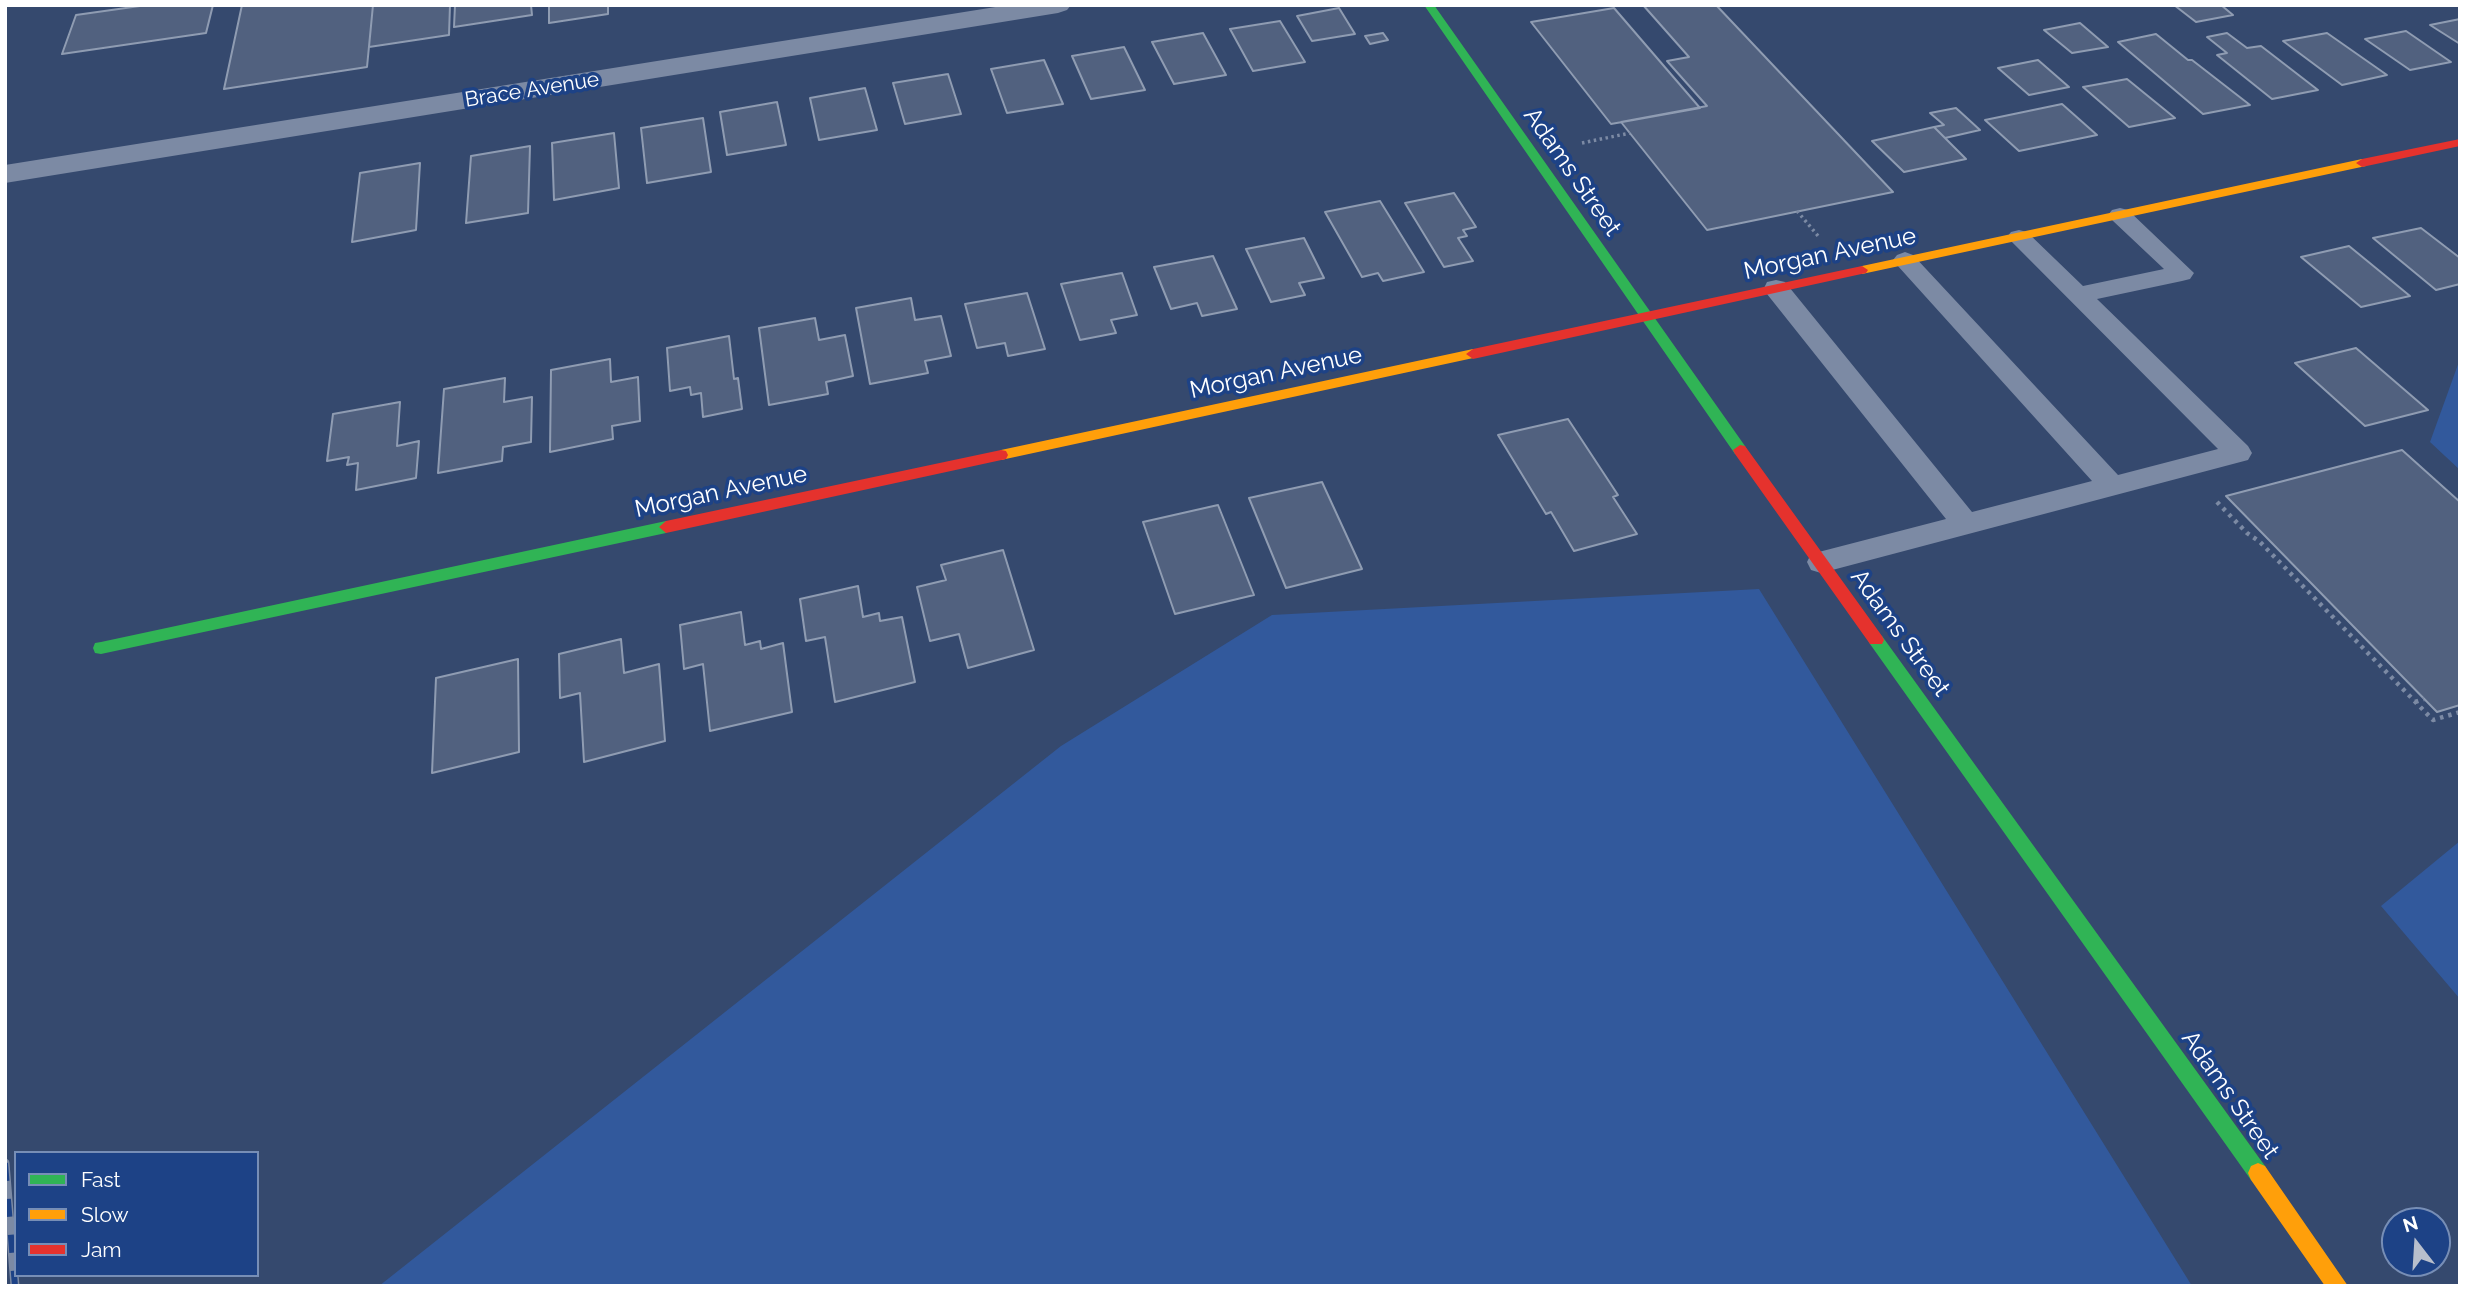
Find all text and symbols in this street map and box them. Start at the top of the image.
street label: Brace Avenue [463,67,601,113]
street label: Adams Street [1517,102,1627,242]
street label: Morgan Avenue [1741,222,1919,286]
street label: Morgan Avenue [1187,341,1365,405]
street label: Morgan Avenue [632,460,810,524]
street label: Adams Street [1844,564,1956,702]
street label: Adams Street [2175,1025,2285,1165]
legend [14,1151,259,1277]
text: Fast [81,1167,121,1192]
text: Slow [81,1202,129,1227]
north arrow [2381,1207,2451,1277]
text: N [2400,1211,2421,1236]
text: Jam [81,1237,122,1262]

